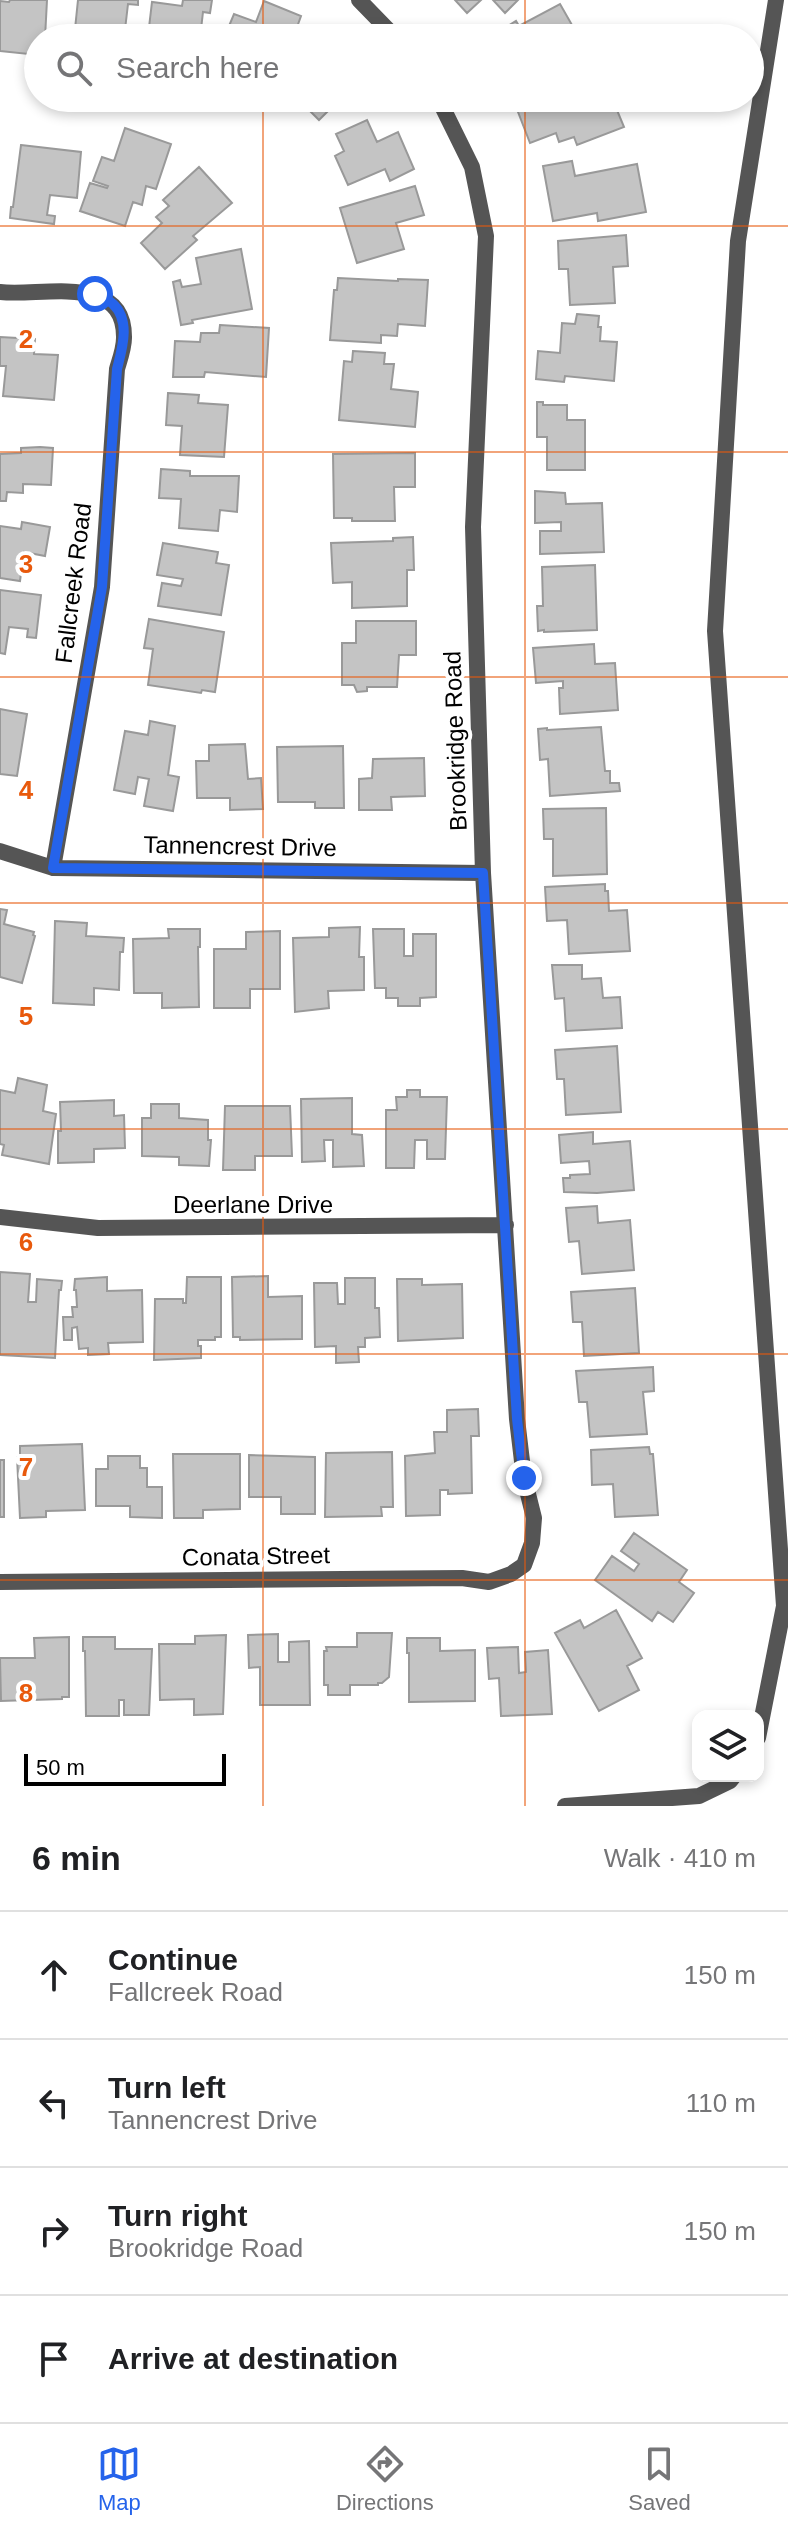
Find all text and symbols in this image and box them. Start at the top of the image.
search box [24,24,764,112]
icon: search [52,46,96,90]
text: Search here [116,51,279,84]
route start [77,276,113,312]
text: 2 [19,324,33,354]
street label: Fallcreek Road [50,501,96,665]
text: 3 [19,549,33,579]
street label: Brookridge Road [438,651,472,831]
text: 4 [19,775,34,805]
street label: Tannencrest Drive [143,831,337,861]
text: 5 [19,1001,33,1031]
street label: Deerlane Drive [173,1191,333,1218]
text: 6 [19,1227,33,1257]
text: 7 [19,1452,33,1482]
route end [506,1460,542,1496]
street label: Conata Street [182,1541,331,1571]
text: 8 [19,1678,33,1708]
map controls [692,1710,764,1782]
button: layers [692,1710,764,1782]
scale bar [24,1750,226,1786]
text: 50 m [36,1755,85,1780]
text: 6 min [32,1839,121,1877]
text: Walk · 410 m [604,1843,756,1873]
text: Continue [108,1943,238,1976]
icon: ahead [32,1953,76,1997]
text: 150 m [684,1960,756,1990]
text: Fallcreek Road [108,1977,283,2007]
text: Turn left [108,2071,226,2104]
icon: left [32,2081,76,2125]
text: 110 m [686,2088,756,2118]
text: Tannencrest Drive [108,2105,318,2135]
text: Turn right [108,2199,247,2232]
icon: right [32,2209,76,2253]
text: 150 m [684,2216,756,2246]
text: Brookridge Road [108,2233,303,2263]
icon: arrive [32,2337,76,2381]
text: Arrive at destination [108,2342,398,2375]
tab: Map [97,2442,141,2516]
tab: Directions [336,2442,434,2516]
tab: Saved [628,2442,691,2516]

